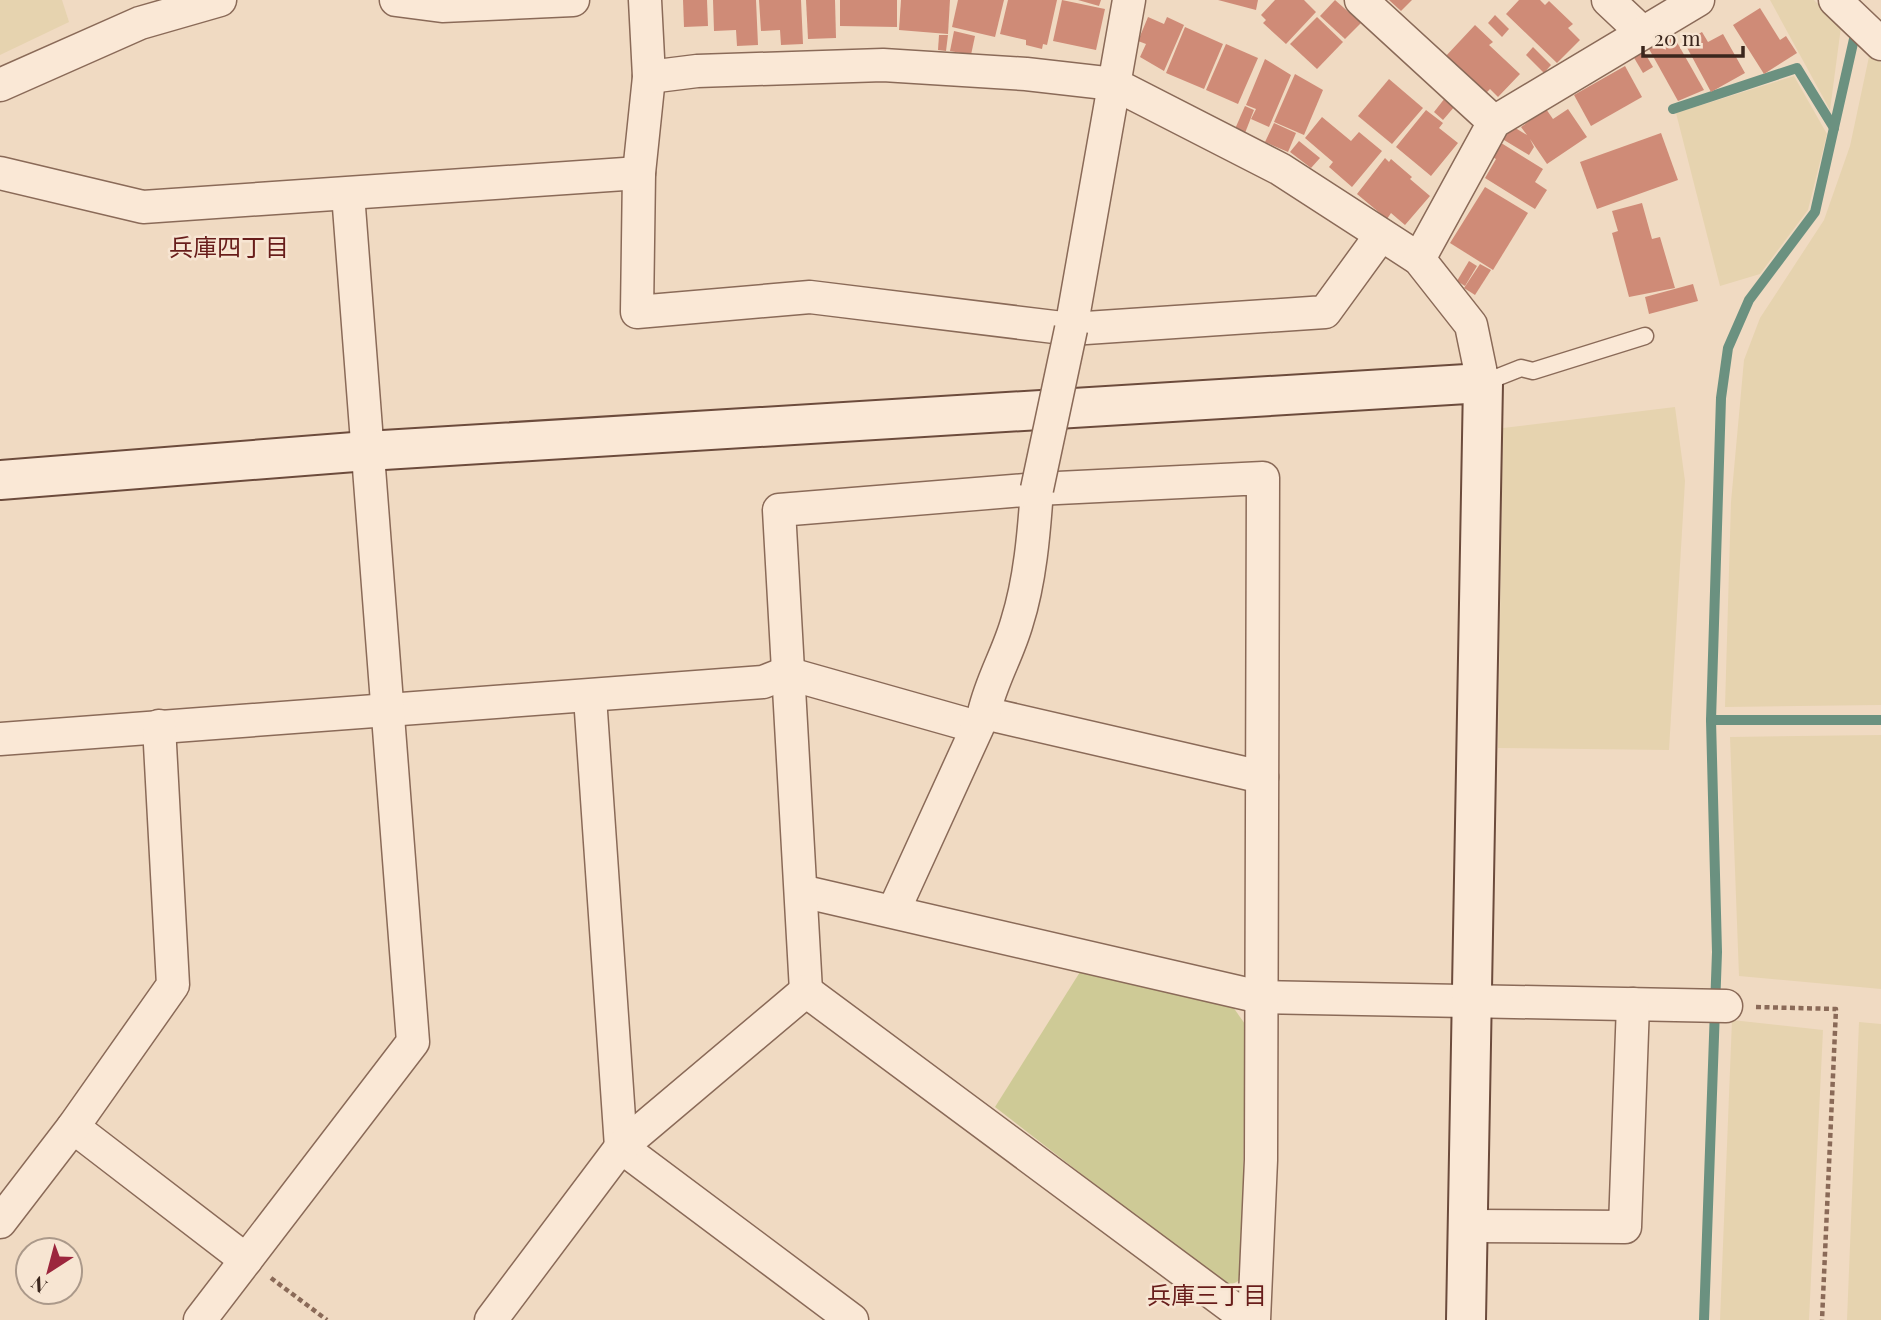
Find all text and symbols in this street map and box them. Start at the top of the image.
scale bar [1643,14,1743,58]
text: 20 m [1654,23,1701,51]
district label: 兵庫四丁目 [169,230,289,262]
north arrow [14,1236,84,1306]
text: N [25,1271,52,1300]
district label: 兵庫三丁目 [1147,1278,1267,1310]

